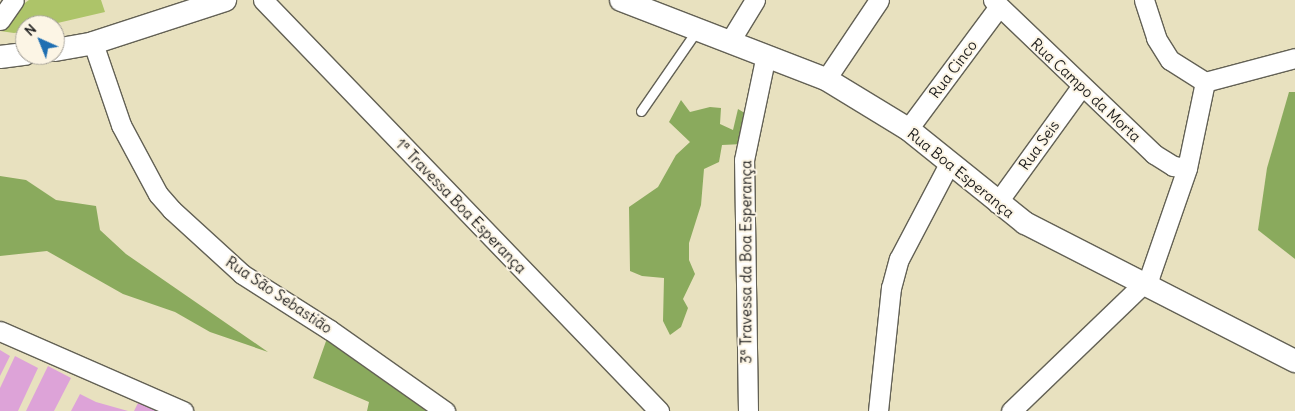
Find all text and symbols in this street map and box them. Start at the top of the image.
north arrow [15,15,65,65]
text: N [21,20,40,40]
street label: Rua Campo da Morta [1027,34,1145,146]
street label: Rua Cinco [925,36,981,102]
street label: Rua Seis [1015,117,1063,173]
street label: Rua Boa Esperança [904,124,1018,222]
street label: 1ª Travessa Boa Esperança [392,135,530,277]
street label: 3ª Travessa da Boa Esperança [737,160,755,364]
street label: Rua São Sebastião [222,253,336,337]

